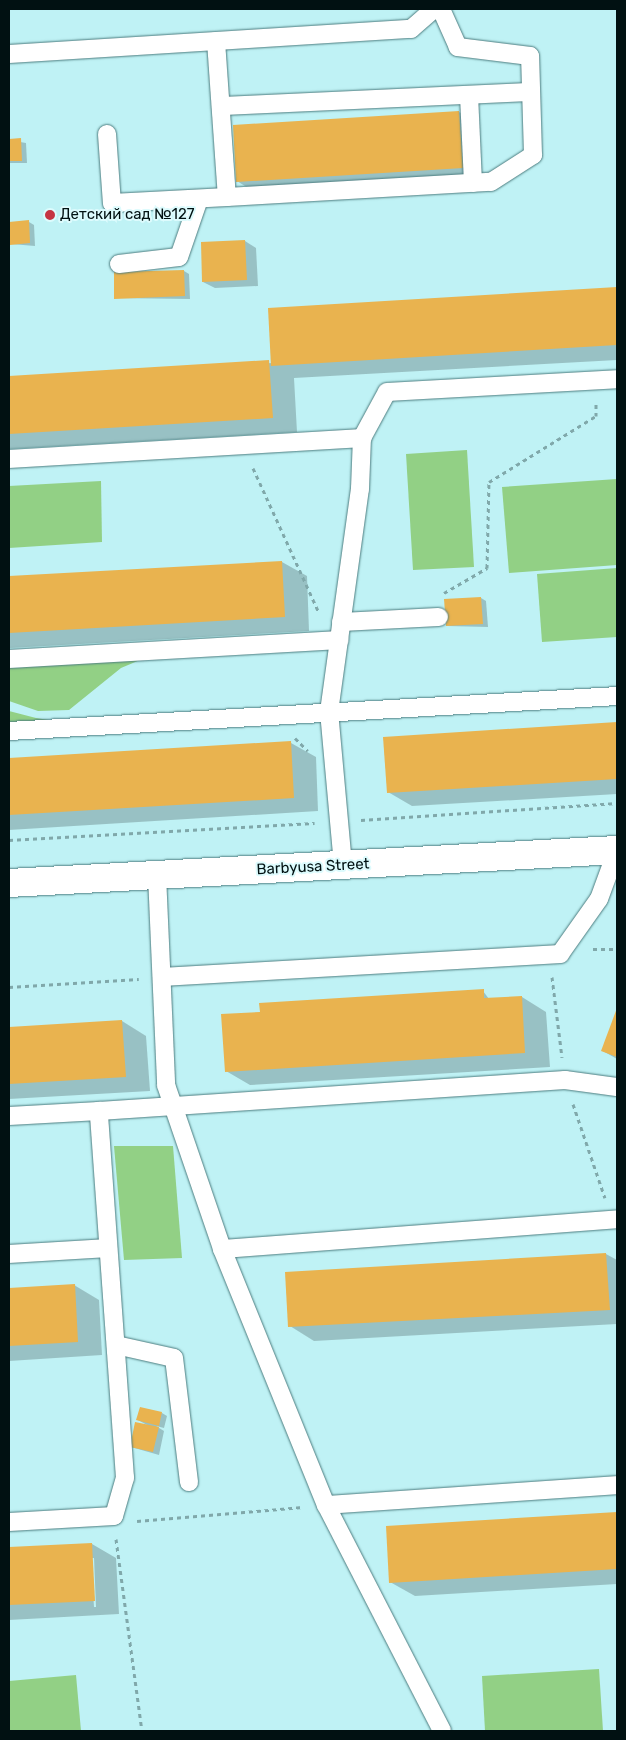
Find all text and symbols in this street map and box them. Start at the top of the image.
place label: Детский сад №127 [60,206,194,224]
marker: Детский сад №127 [44,209,56,221]
street label: Barbyusa Street [256,855,370,879]

